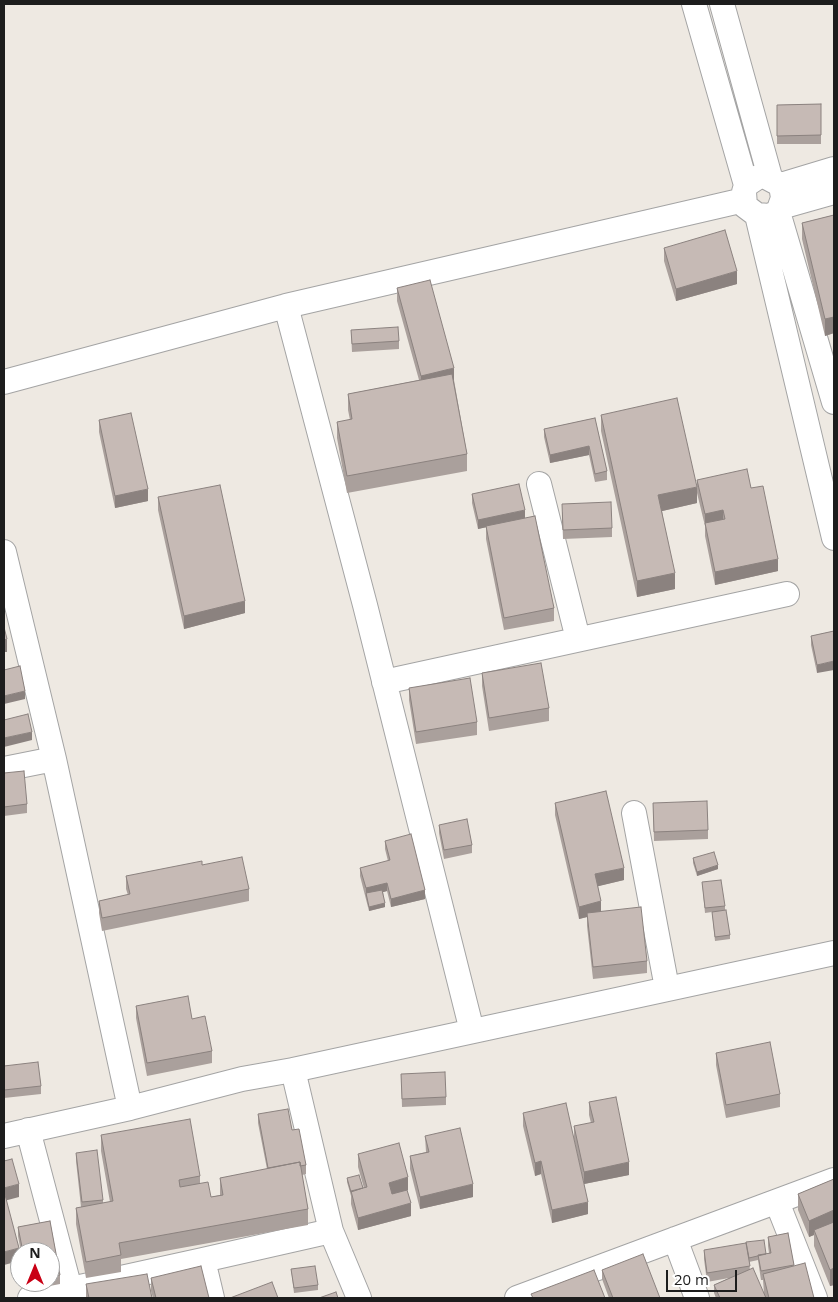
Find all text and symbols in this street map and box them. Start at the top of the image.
north arrow [10,1242,60,1292]
text: N [29,1243,41,1262]
scale bar [668,1260,739,1292]
text: 20 m [674,1269,709,1289]

